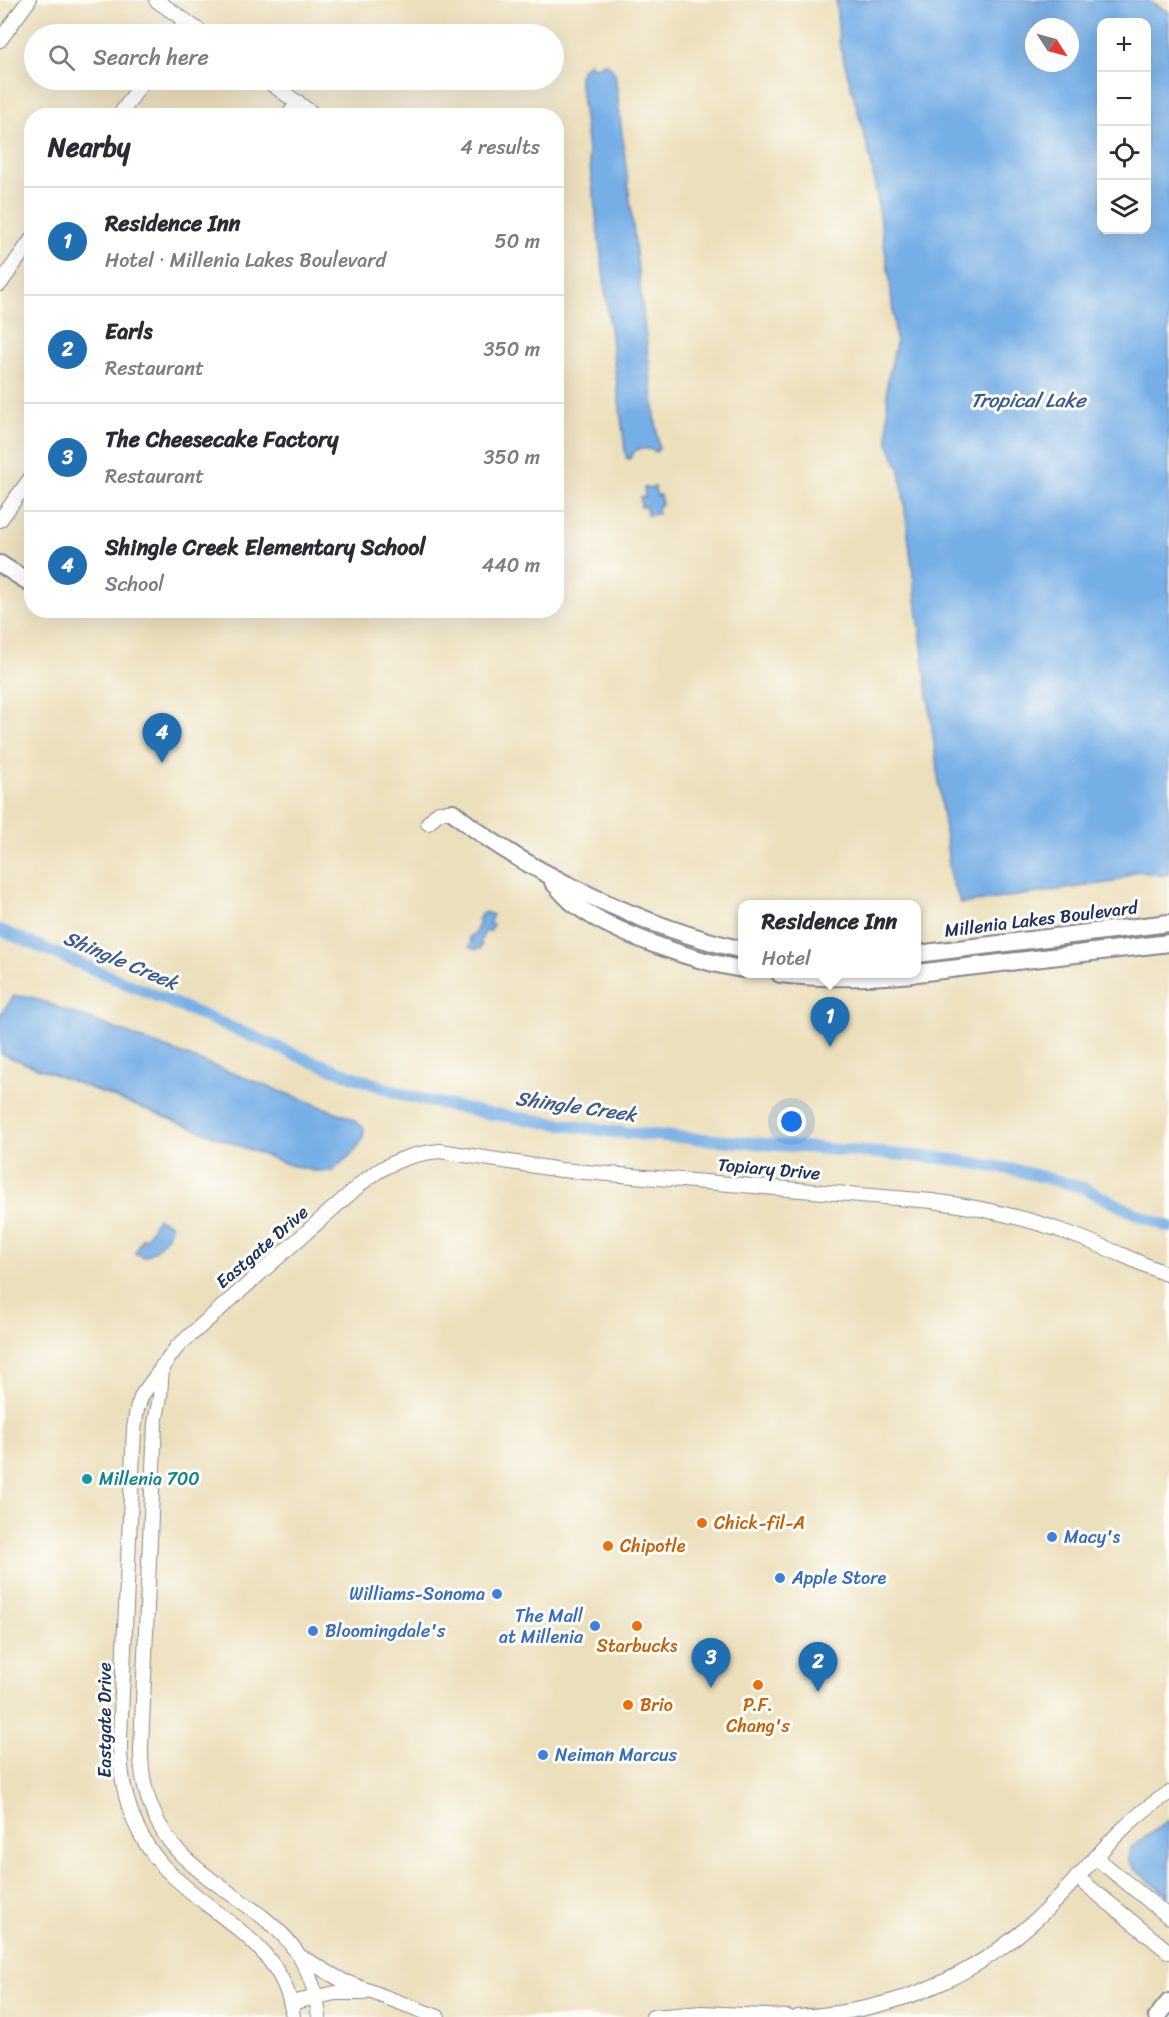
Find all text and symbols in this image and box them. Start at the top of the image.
north arrow [1025,18,1079,72]
map controls [1097,18,1151,234]
button: + [1097,18,1151,72]
search box [24,24,564,90]
text: Search here [93,38,209,77]
icon: search [45,41,78,74]
button: − [1097,72,1151,126]
text: Nearby [48,124,130,170]
button: locate [1097,126,1151,180]
text: 4 results [460,130,540,165]
button: layers [1097,180,1151,234]
text: Residence Inn [105,204,241,243]
text: 1 [63,224,72,259]
text: 50 m [495,224,540,259]
text: Hotel · Millenia Lakes Boulevard [105,243,386,278]
text: Earls [105,312,153,351]
text: 2 [62,332,73,367]
text: 350 m [484,332,540,367]
text: Restaurant [105,351,204,386]
water label: Tropical Lake [971,383,1087,418]
text: The Cheesecake Factory [105,420,338,459]
text: 3 [62,440,73,475]
text: 350 m [484,440,540,475]
text: Restaurant [105,459,204,494]
text: Shingle Creek Elementary School [105,528,426,567]
text: 4 [61,548,74,583]
text: 440 m [482,548,540,583]
text: School [105,567,164,602]
pin: 4 [142,714,182,763]
street label: Millenia Lakes Boulevard [942,891,1141,947]
popup [738,900,921,978]
text: Residence Inn [762,902,897,941]
water label: Shingle Creek [58,921,185,1001]
text: Hotel [762,941,811,976]
pin: 1 [810,998,850,1047]
water label: Shingle Creek [513,1081,640,1132]
your location [777,1107,806,1136]
street label: Topiary Drive [716,1149,822,1189]
street label: Eastgate Drive [208,1197,316,1297]
place label: Millenia 700 [99,1463,200,1495]
marker: Millenia 700 [80,1472,94,1486]
place label: Chick-fil-A [714,1507,805,1539]
marker: Chick-fil-A [695,1516,709,1530]
place label: Macy's [1064,1521,1121,1553]
place label: Chipotle [620,1530,686,1562]
marker: Macy's [1045,1530,1059,1544]
marker: Chipotle [601,1539,615,1553]
place label: Apple Store [791,1562,887,1594]
marker: Apple Store [773,1571,787,1585]
place label: Williams-Sonoma [349,1578,485,1610]
marker: Williams-Sonoma [490,1587,504,1601]
place label: The Mall at Millenia [499,1600,584,1653]
place label: Bloomingdale's [325,1615,446,1647]
marker: The Mall at Millenia [588,1619,602,1633]
marker: Starbucks [630,1619,644,1633]
marker: Bloomingdale's [306,1624,320,1638]
place label: Starbucks [597,1630,678,1662]
pin: 3 [692,1638,730,1688]
pin: 2 [798,1642,838,1692]
street label: Eastgate Drive [89,1662,121,1778]
marker: P.F. Chang's [751,1678,765,1692]
place label: Brio [640,1689,673,1721]
place label: P.F. Chang's [726,1689,790,1742]
marker: Brio [621,1698,635,1712]
place label: Neiman Marcus [555,1739,678,1771]
marker: Neiman Marcus [536,1748,550,1762]

